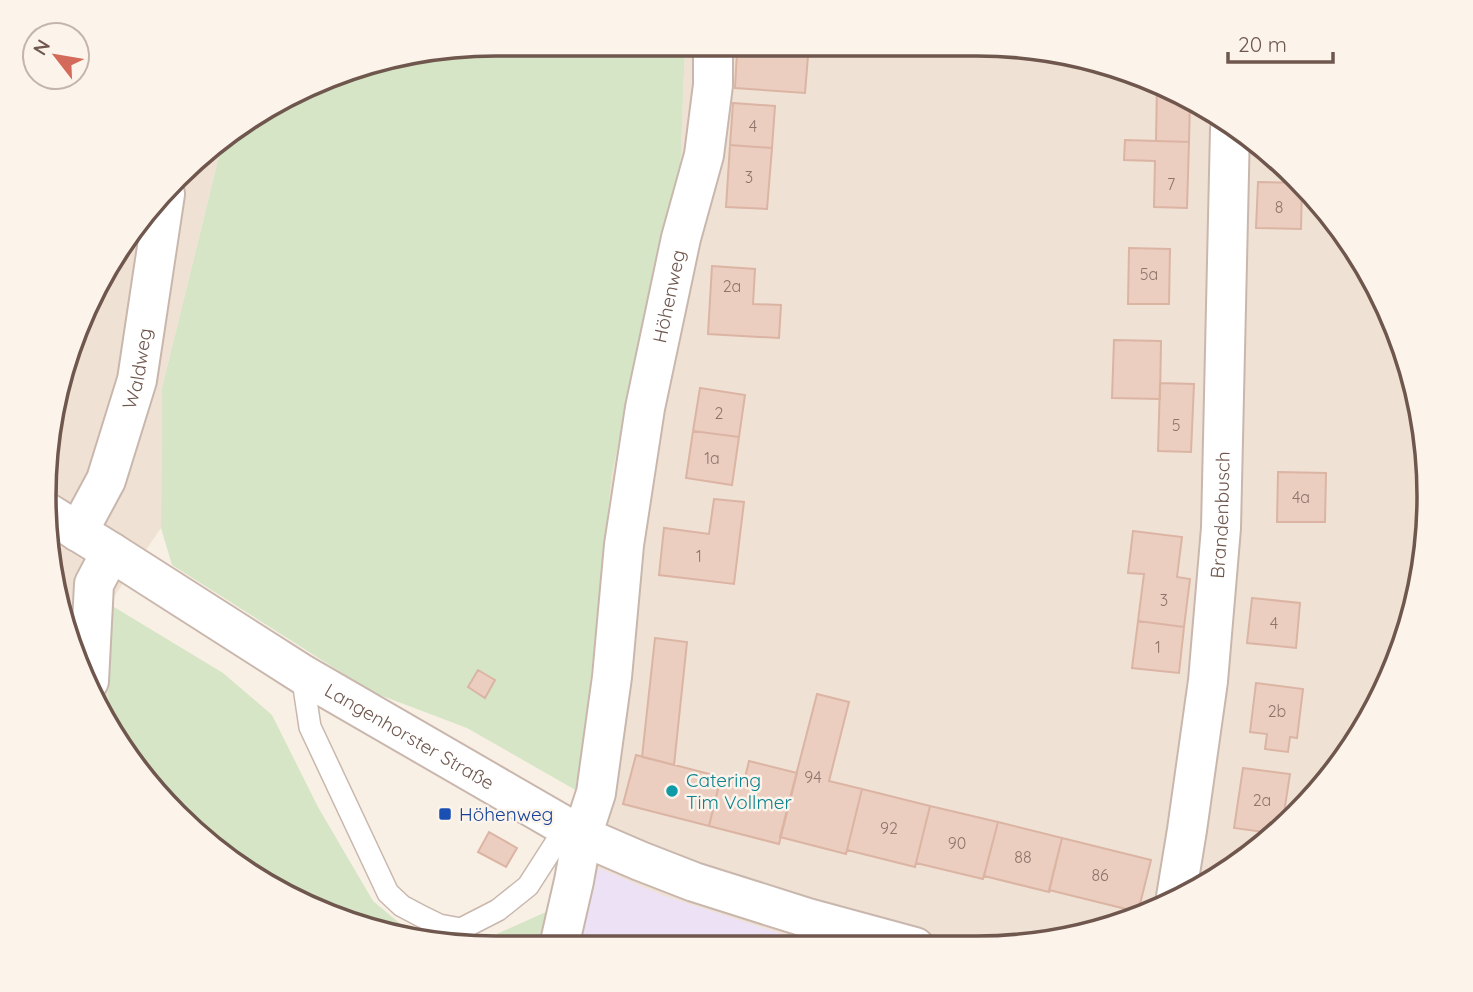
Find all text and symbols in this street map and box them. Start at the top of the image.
north arrow [21,21,91,91]
scale bar [1228,21,1333,65]
text: 20 m [1238,31,1287,57]
text: N [28,35,55,59]
house number: 4 [749,116,757,136]
house number: 3 [745,167,753,187]
house number: 7 [1167,174,1175,194]
house number: 8 [1275,197,1283,217]
street label: Höhenweg [647,248,690,345]
house number: 5a [1140,264,1158,284]
house number: 2a [723,276,741,296]
street label: Waldweg [117,326,157,412]
house number: 2 [715,403,724,423]
house number: 5 [1172,415,1180,435]
house number: 1a [704,448,720,468]
street label: Brandenbusch [1205,451,1235,579]
house number: 4a [1292,487,1310,507]
house number: 1 [696,546,702,566]
house number: 3 [1160,590,1168,610]
house number: 4 [1270,613,1278,633]
house number: 1 [1155,637,1161,657]
street label: Langenhorster Straße [320,678,499,795]
house number: 2b [1268,701,1286,721]
house number: 94 [804,767,822,787]
place label: Catering Tim Vollmer [686,768,793,814]
marker: Catering Tim Vollmer [664,783,680,799]
house number: 2a [1253,790,1271,810]
place label: Höhenweg [459,802,553,826]
marker: Höhenweg [437,806,453,822]
house number: 92 [880,818,898,838]
house number: 90 [948,833,966,853]
house number: 88 [1014,847,1032,867]
house number: 86 [1091,865,1109,885]

